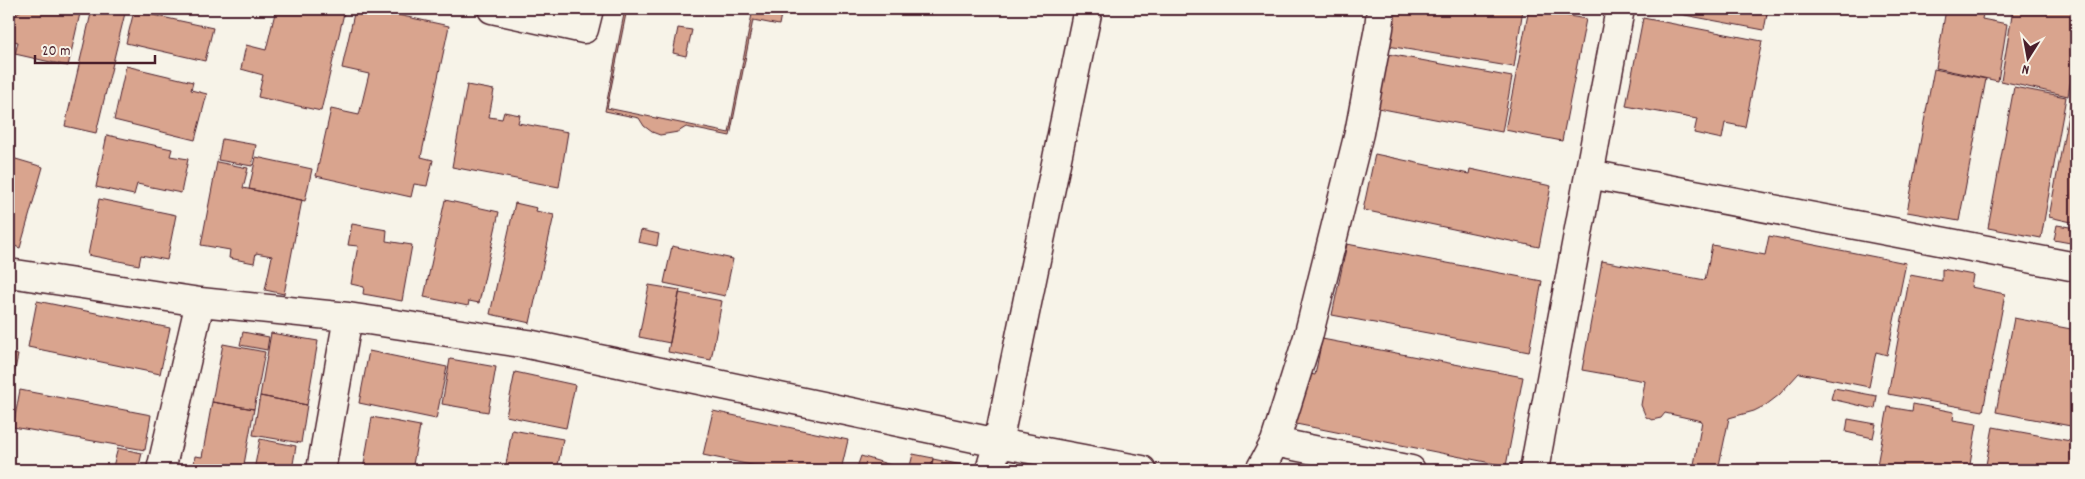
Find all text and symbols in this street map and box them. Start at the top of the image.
scale bar [35,32,155,64]
north arrow [2002,32,2052,82]
text: 20 m [42,41,70,63]
text: N [2021,58,2031,79]

